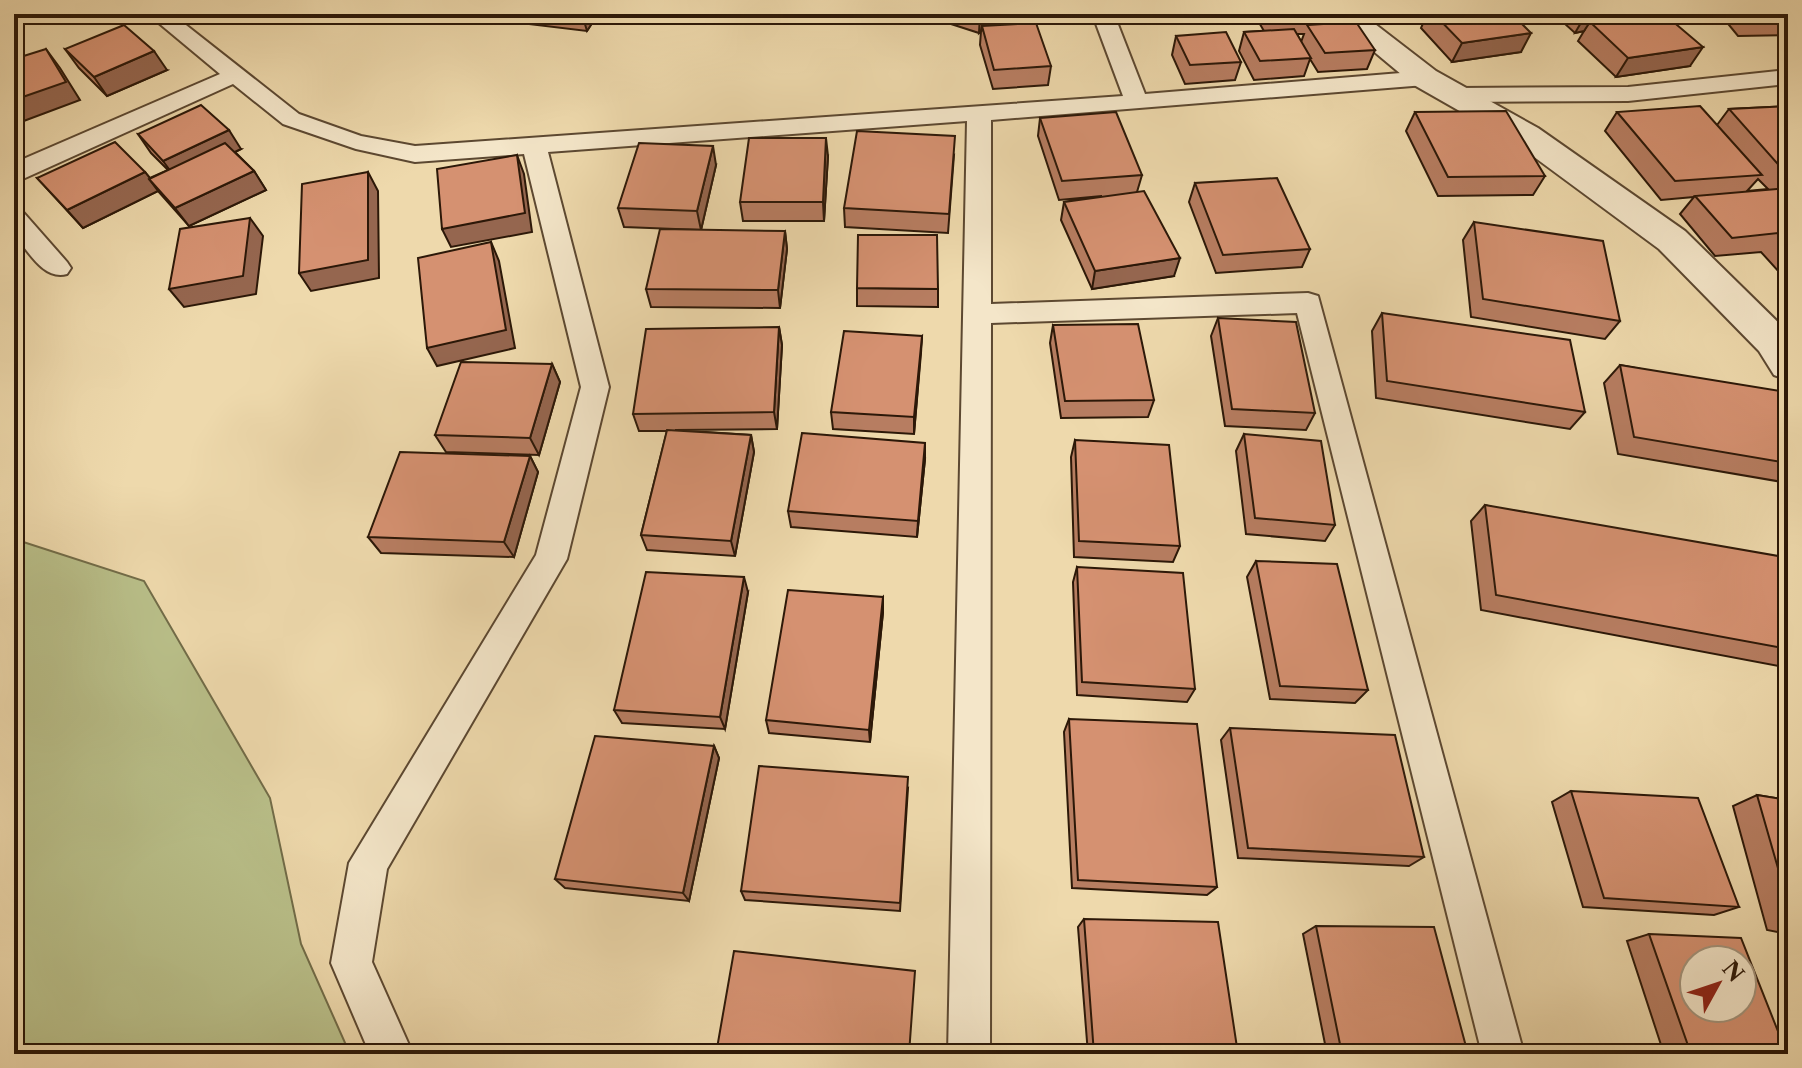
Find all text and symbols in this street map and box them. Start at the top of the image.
north arrow [1678,944,1758,1024]
text: N [1716,955,1749,987]

